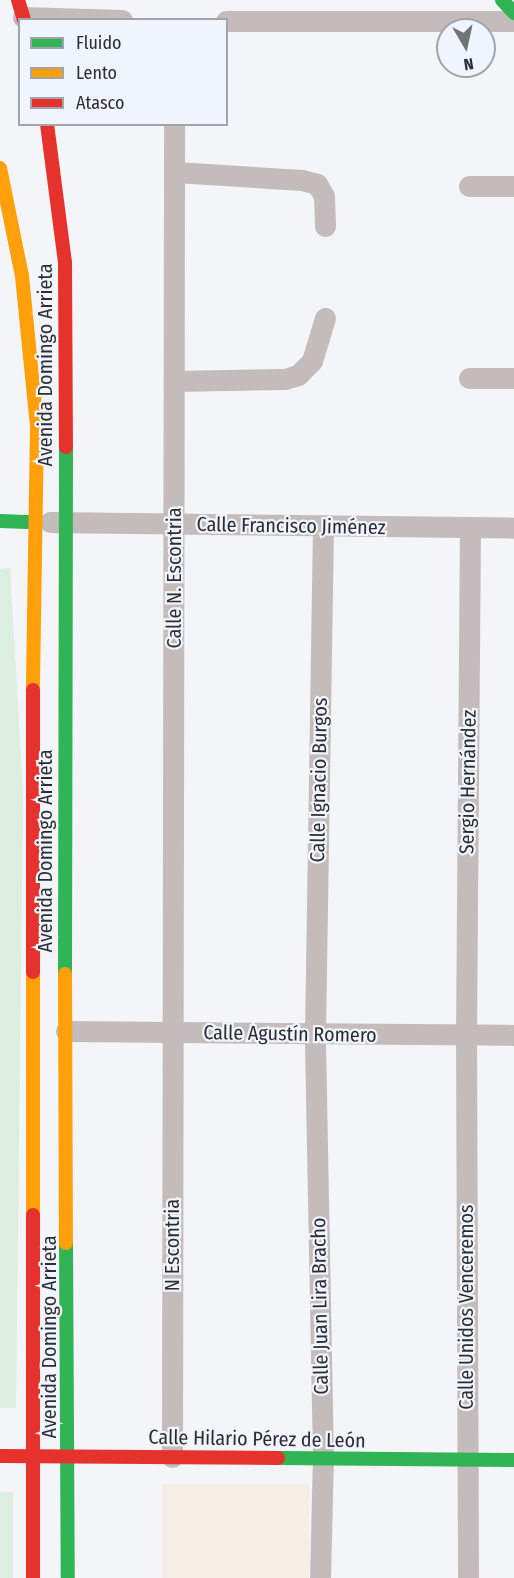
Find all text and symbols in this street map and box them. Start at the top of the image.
legend [18,18,228,126]
north arrow [436,18,496,78]
text: Fluido [76,32,122,54]
text: N [462,54,475,74]
text: Lento [76,62,117,84]
text: Atasco [76,92,124,114]
street label: Avenida Domingo Arrieta [33,263,57,467]
street label: Calle N. Escontria [162,507,186,649]
street label: Calle Francisco Jiménez [196,512,386,540]
street label: Calle Ignacio Burgos [306,697,332,863]
street label: Sergio Hernández [455,710,481,854]
street label: Avenida Domingo Arrieta [33,749,57,953]
street label: Calle Agustín Romero [203,1020,377,1048]
street label: N Escontria [160,1199,184,1291]
street label: Calle Unidos Venceremos [454,1204,478,1410]
street label: Calle Juan Lira Bracho [306,1217,334,1395]
street label: Avenida Domingo Arrieta [37,1235,61,1439]
street label: Calle Hilario Pérez de León [148,1425,366,1453]

